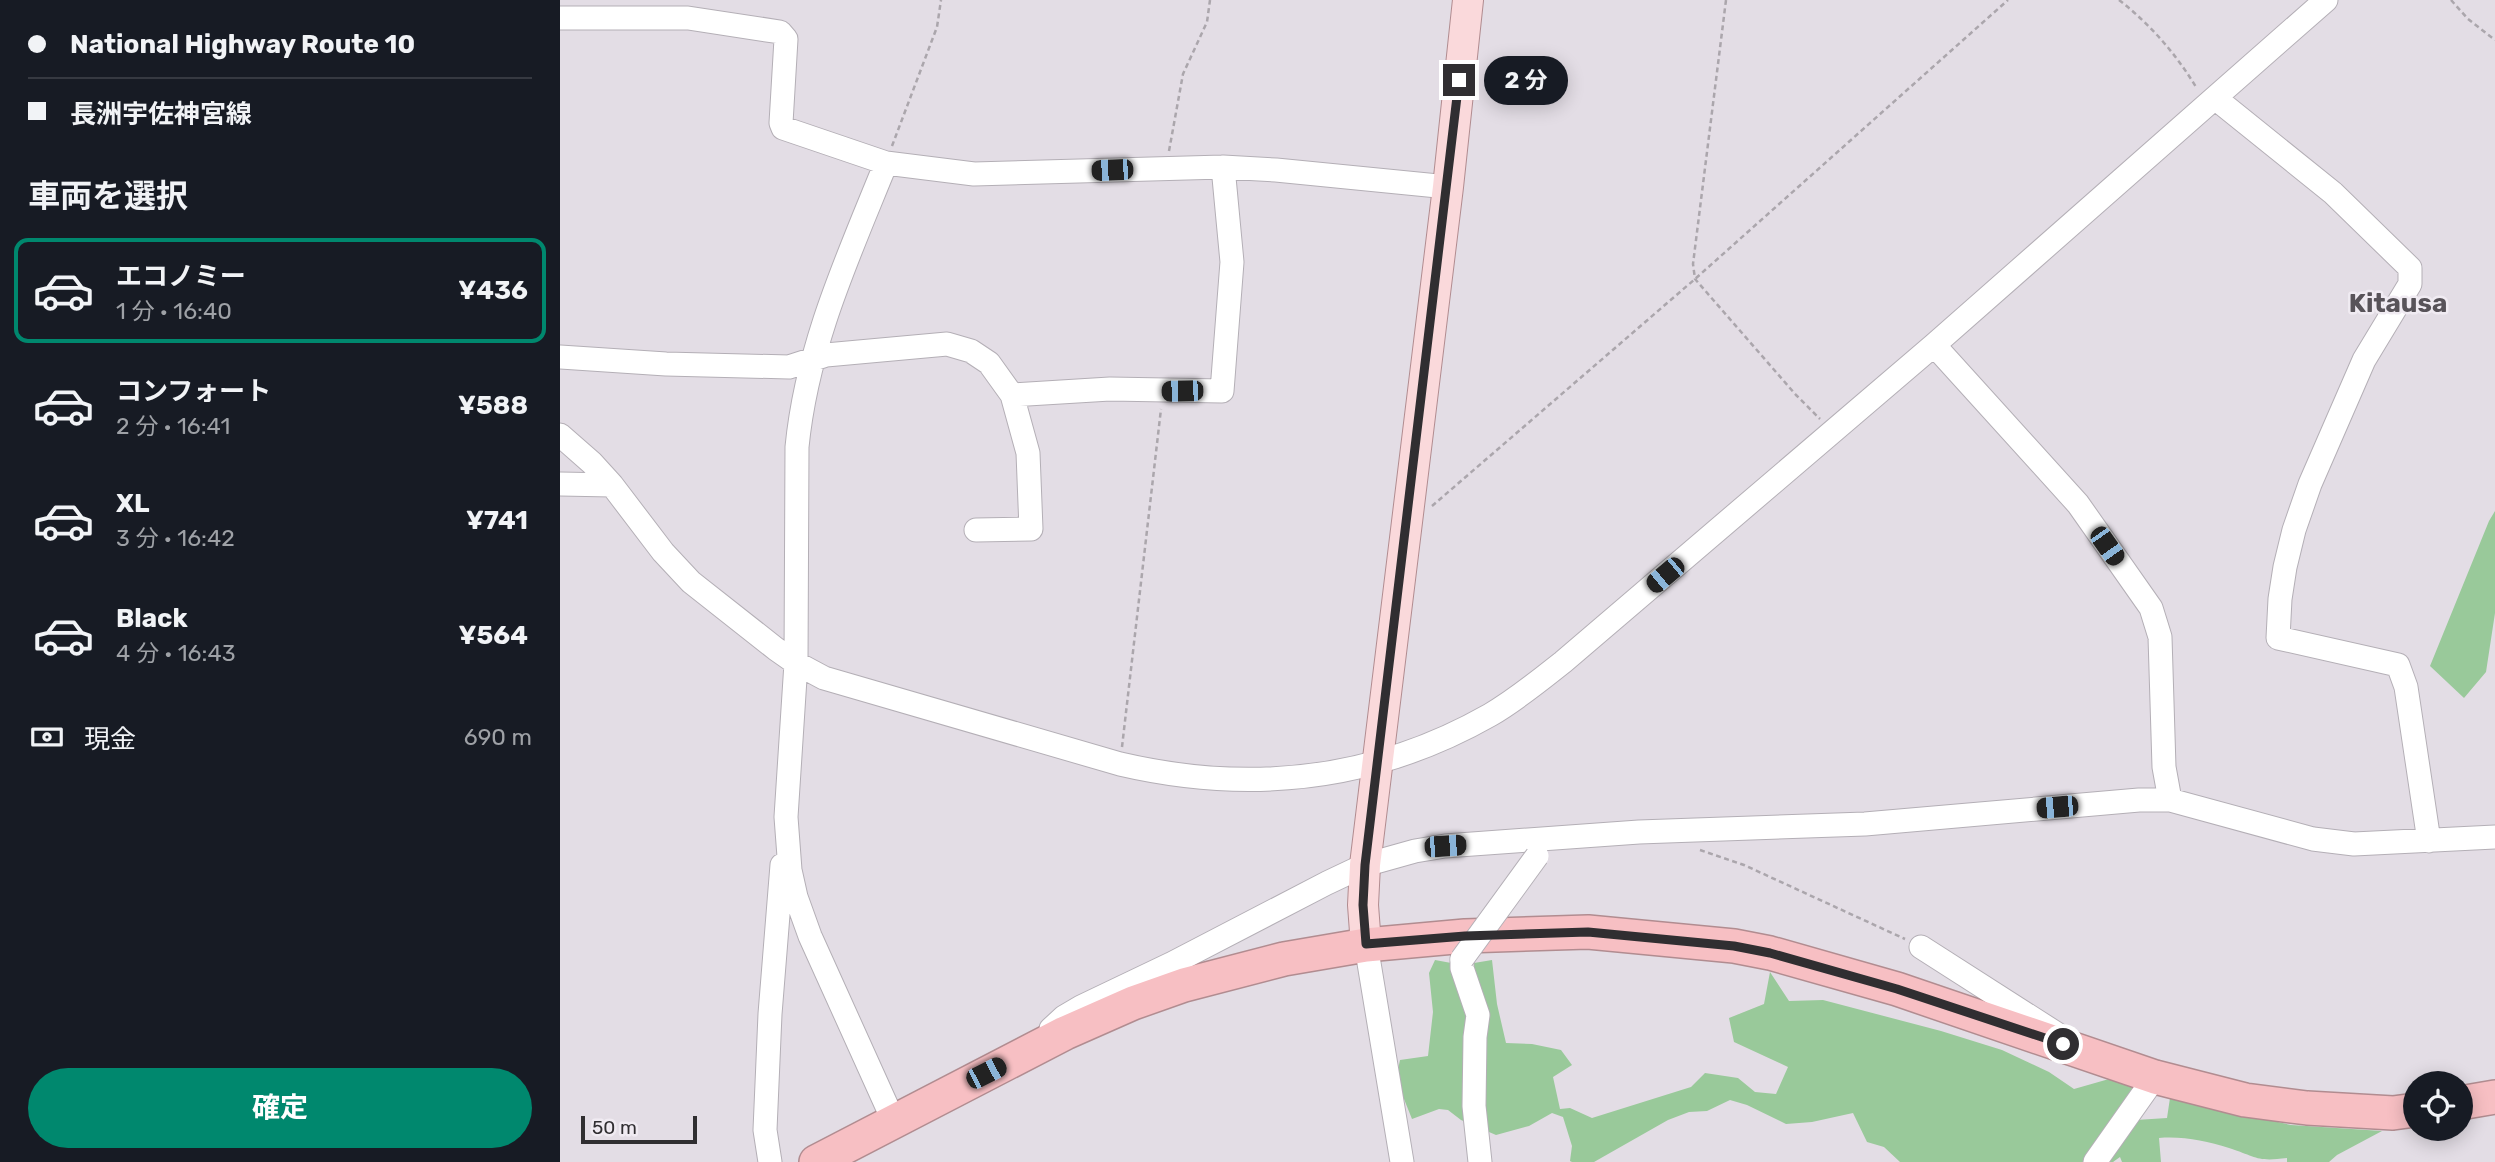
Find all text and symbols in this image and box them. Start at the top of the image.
text: National Highway Route 10 [70,29,415,60]
callout: 2 分 [1483,56,1567,104]
route end [1443,64,1475,96]
text: 2 分 [1505,66,1547,94]
text: 長洲宇佐神宮線 [70,99,252,130]
car [1091,159,1134,181]
text: 車両を選択 [28,177,188,215]
icon: car [32,259,95,322]
text: エコノミー [116,261,246,292]
text: ¥436 [458,275,528,306]
district label: Kitausa [2349,288,2447,319]
text: 1 分 · 16:40 [116,297,232,325]
icon: car [32,374,95,437]
text: コンフォート [116,376,271,407]
car [1161,380,1204,402]
text: ¥588 [458,390,528,421]
text: 2 分 · 16:41 [116,412,230,440]
text: XL [116,488,149,519]
icon: car [32,489,95,552]
text: ¥741 [466,505,528,536]
car [2087,523,2128,569]
text: 3 分 · 16:42 [116,524,235,552]
car [1643,553,1688,597]
text: Black [116,603,188,634]
icon: car [32,604,95,667]
text: ¥564 [459,620,528,651]
text: 4 分 · 16:43 [116,639,236,667]
icon: cash [28,718,66,756]
text: 690 m [464,723,532,751]
text: 現金 [84,724,136,755]
car [2036,795,2079,819]
car [1424,834,1467,858]
route start [2047,1028,2079,1060]
car [963,1054,1010,1092]
button: 確定 [28,1068,532,1148]
map controls [2403,1071,2473,1141]
button: locate [2403,1071,2473,1141]
scale bar [581,1113,696,1145]
text: 50 m [592,1116,637,1139]

